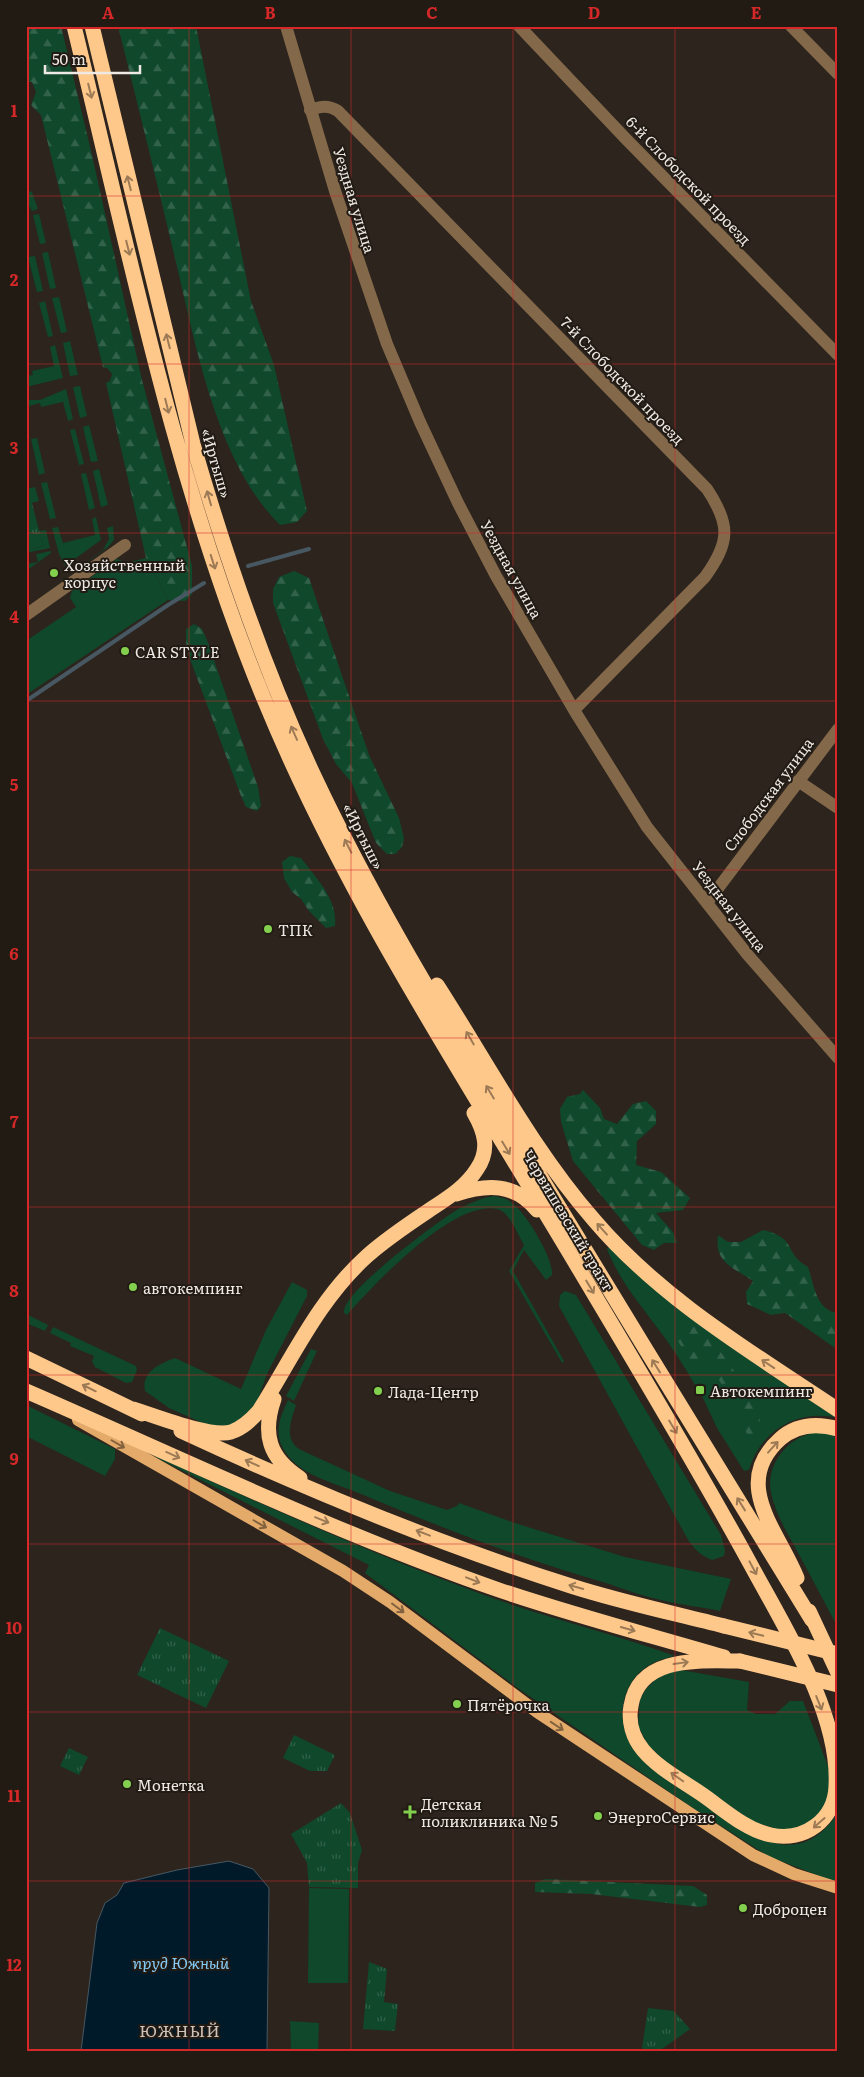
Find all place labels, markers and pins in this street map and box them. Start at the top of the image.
place label: Хозяйственный корпус [64,553,185,593]
marker: Хозяйственный корпус [48,567,60,579]
place label: CAR STYLE [135,640,220,663]
marker: CAR STYLE [119,645,131,657]
place label: ТПК [278,918,313,941]
marker: ТПК [262,923,274,935]
place label: автокемпинг [143,1276,243,1299]
marker: автокемпинг [127,1281,139,1293]
place label: Автокемпинг [710,1379,813,1402]
place label: Лада-Центр [388,1380,479,1403]
marker: Автокемпинг [694,1384,706,1396]
marker: Лада-Центр [372,1385,384,1397]
place label: Пятёрочка [467,1693,551,1716]
marker: Пятёрочка [451,1698,463,1710]
place label: Монетка [137,1773,206,1796]
marker: Монетка [121,1778,133,1790]
place label: Детская поликлиника № 5 [421,1792,558,1832]
marker: Детская поликлиника № 5 [403,1805,417,1819]
place label: ЭнергоСервис [608,1805,715,1828]
marker: ЭнергоСервис [592,1810,604,1822]
place label: Доброцен [753,1897,827,1920]
marker: Доброцен [737,1902,749,1914]

